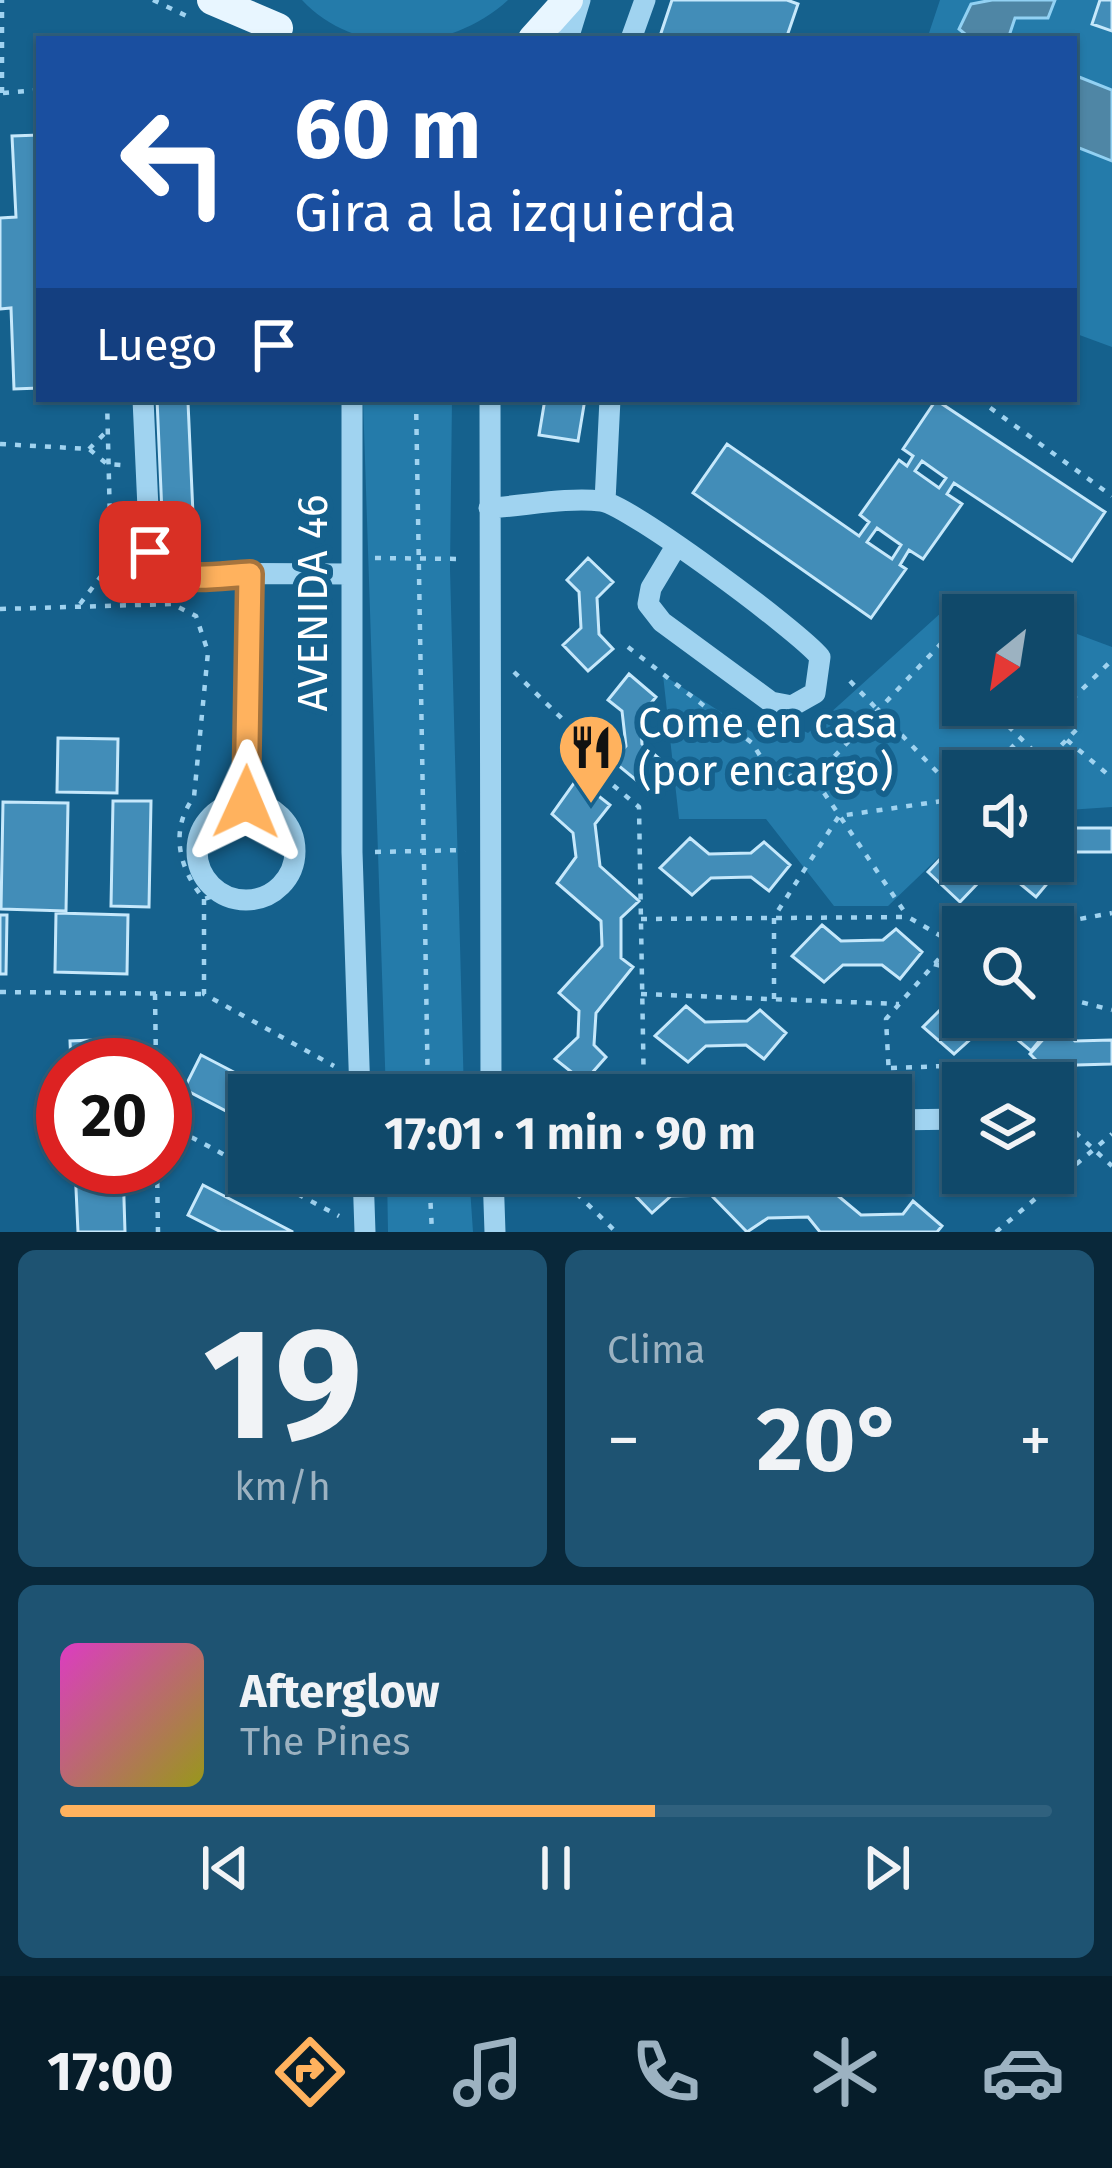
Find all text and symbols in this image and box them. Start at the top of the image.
text: 60 m [294,79,481,180]
icon: left [96,84,252,240]
text: Gira a la izquierda [294,181,737,245]
icon: arrive [241,312,307,378]
text: Luego [96,318,217,372]
street label: AVENIDA 46 [288,495,338,711]
pin [99,501,201,603]
icon: arrive [117,519,183,585]
north arrow [942,594,1074,726]
map controls [942,594,1074,1194]
place label: Come en casa (por encargo) [638,698,898,796]
restaurant icon: Come en casa (por encargo) [556,712,626,806]
position arrow [183,739,309,865]
button: sound [942,750,1074,882]
button: search [942,906,1074,1038]
speed limit sign: 20 [36,1038,192,1194]
button: layers [942,1062,1074,1194]
text: 17:01 · 1 min · 90 m [384,1107,756,1161]
text: 19 [203,1292,362,1479]
text: Clima [607,1327,706,1373]
text: 20° [756,1386,903,1494]
text: − [607,1401,640,1480]
text: + [1019,1401,1052,1480]
text: km/h [234,1464,331,1510]
text: Afterglow [240,1665,439,1719]
text: The Pines [240,1719,411,1765]
icon: previous [192,1835,258,1901]
icon: pause [523,1835,589,1901]
icon: next [854,1835,920,1901]
icon: directions [268,2030,352,2114]
icon: music [446,2030,530,2114]
icon: phone [624,2030,708,2114]
icon: climate [803,2030,887,2114]
icon: car [981,2030,1065,2114]
text: 17:00 [47,2040,174,2104]

